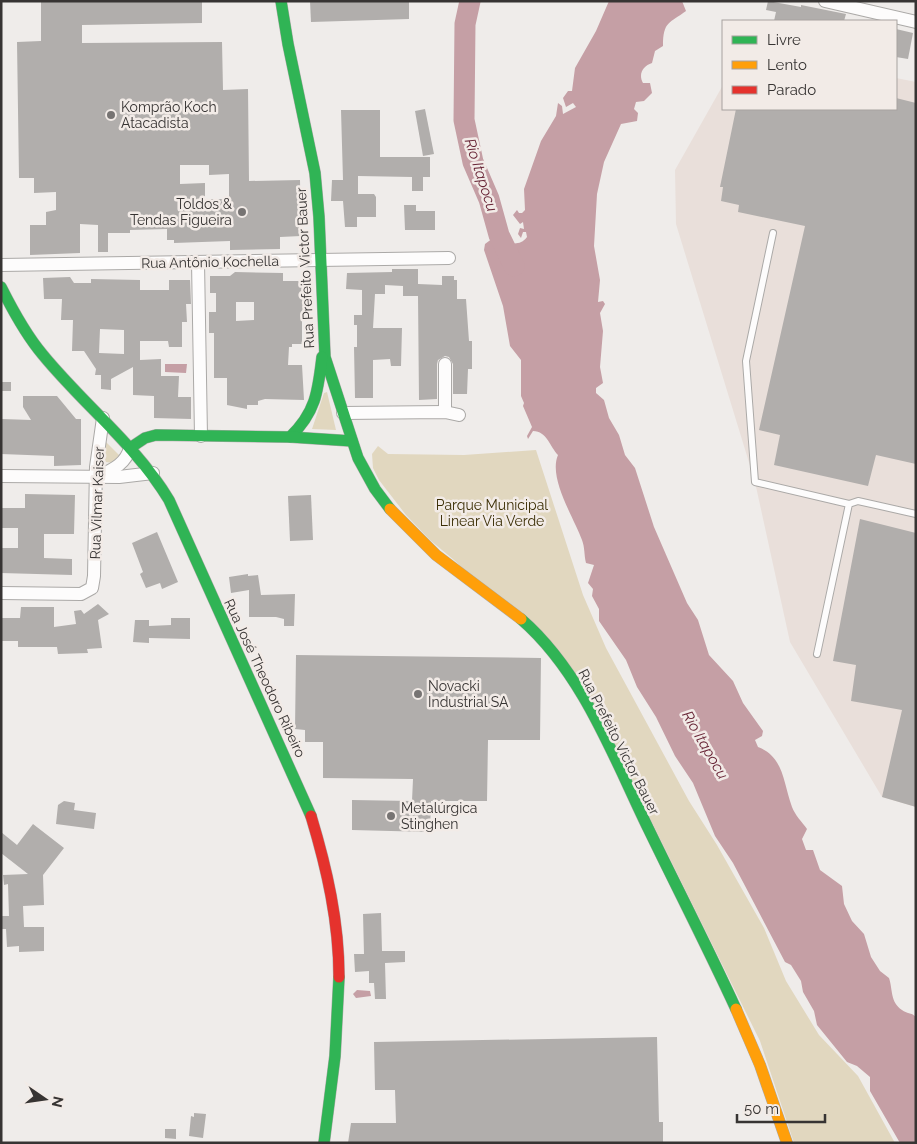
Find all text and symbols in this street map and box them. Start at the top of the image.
legend [722,20,897,110]
text: Livre [767,31,801,49]
text: Lento [767,56,807,74]
text: Parado [767,81,816,99]
place label: Komprão Koch Atacadista [121,99,217,131]
marker: Komprão Koch Atacadista [105,109,117,121]
water label: Rio Itapocu [461,136,501,214]
street label: Rua Prefeito Victor Bauer [293,187,317,349]
place label: Toldos & Tendas Figueira [130,196,233,228]
marker: Toldos & Tendas Figueira [236,206,248,218]
street label: Rua Antônio Kochella [141,253,279,271]
street label: Rua Vilmar Kaiser [87,446,107,560]
park label: Parque Municipal Linear Via Verde [436,497,548,529]
street label: Rua José Theodoro Ribeiro [221,596,309,760]
street label: Rua Prefeito Victor Bauer [575,666,663,818]
place label: Novacki Industrial SA [428,678,509,710]
marker: Novacki Industrial SA [412,688,424,700]
water label: Rio Itapocu [678,708,732,783]
place label: Metalúrgica Stinghen [401,800,478,832]
marker: Metalúrgica Stinghen [385,810,397,822]
north arrow [20,1074,70,1124]
scale bar [737,1092,824,1124]
text: N [49,1095,67,1109]
text: 50 m [744,1100,779,1118]

